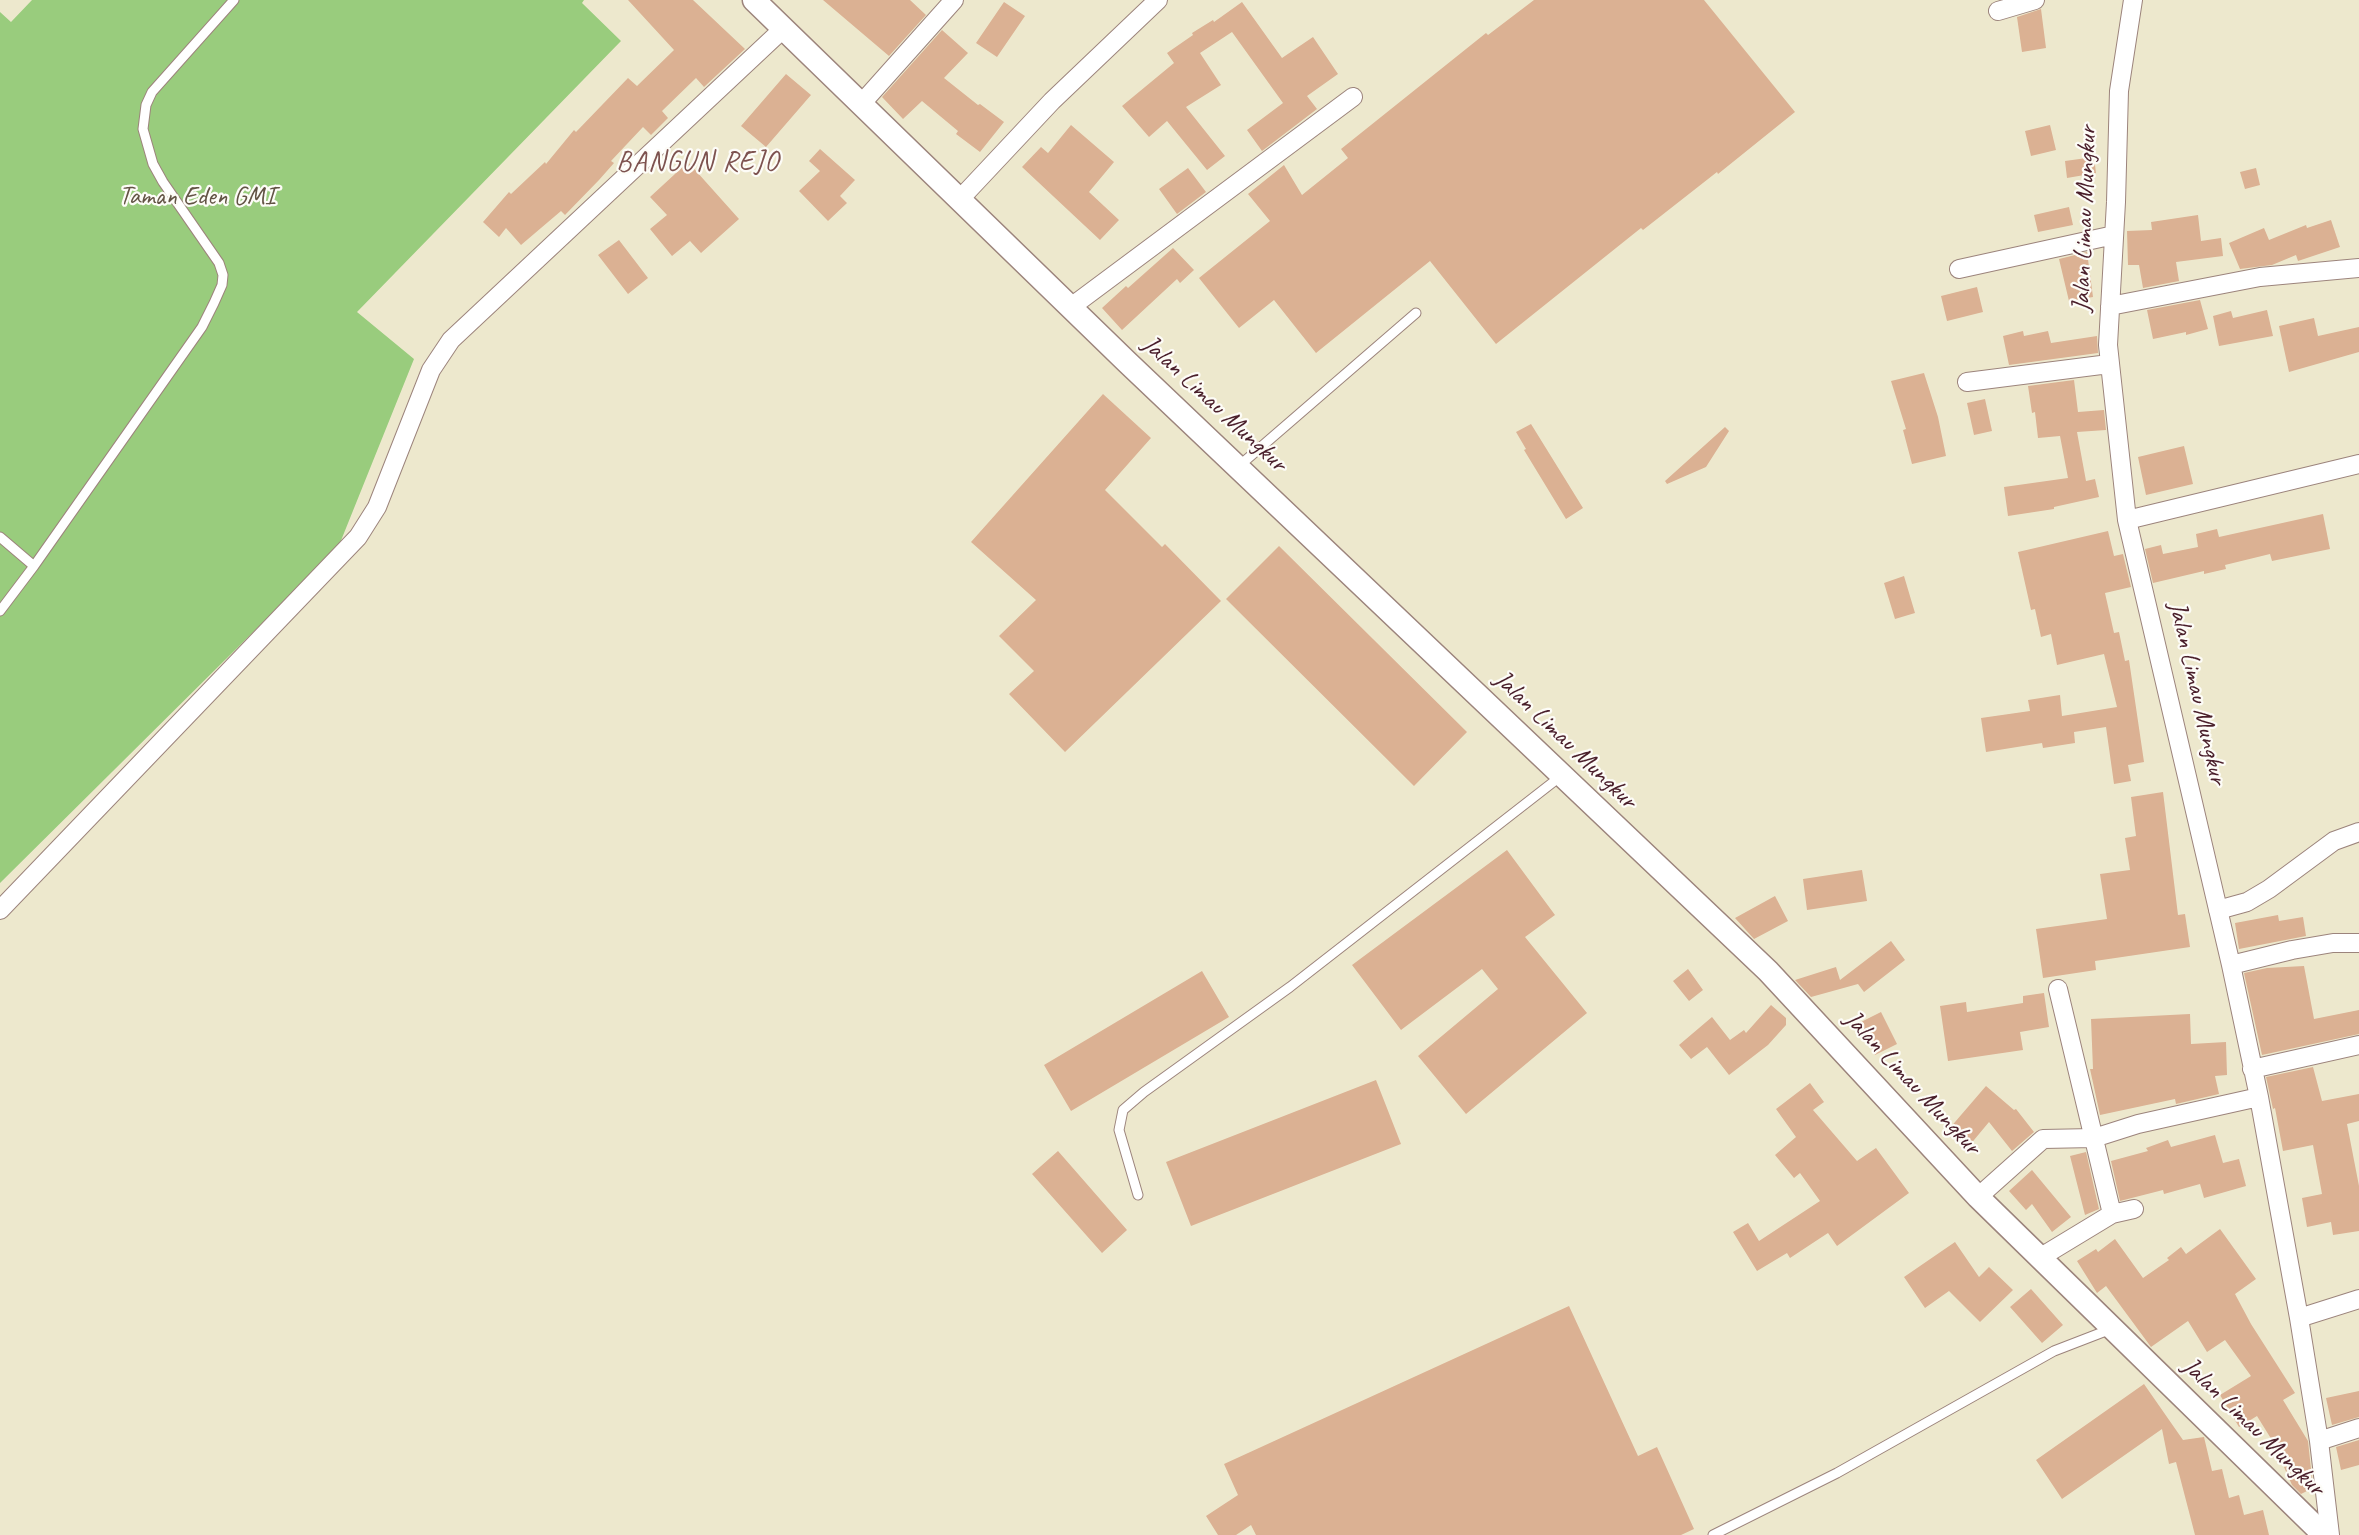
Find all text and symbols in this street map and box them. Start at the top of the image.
street label: Jalan Limau Mungkur [2066,125,2104,313]
district label: BANGUN REJO [616,146,780,180]
park label: Taman Eden GMI [119,181,275,213]
street label: Jalan Limau Mungkur [1135,329,1293,479]
street label: Jalan Limau Mungkur [2161,599,2233,787]
street label: Jalan Limau Mungkur [1487,664,1643,816]
street label: Jalan Limau Mungkur [1837,1004,1987,1162]
street label: Jalan Limau Mungkur [2175,1351,2331,1503]

